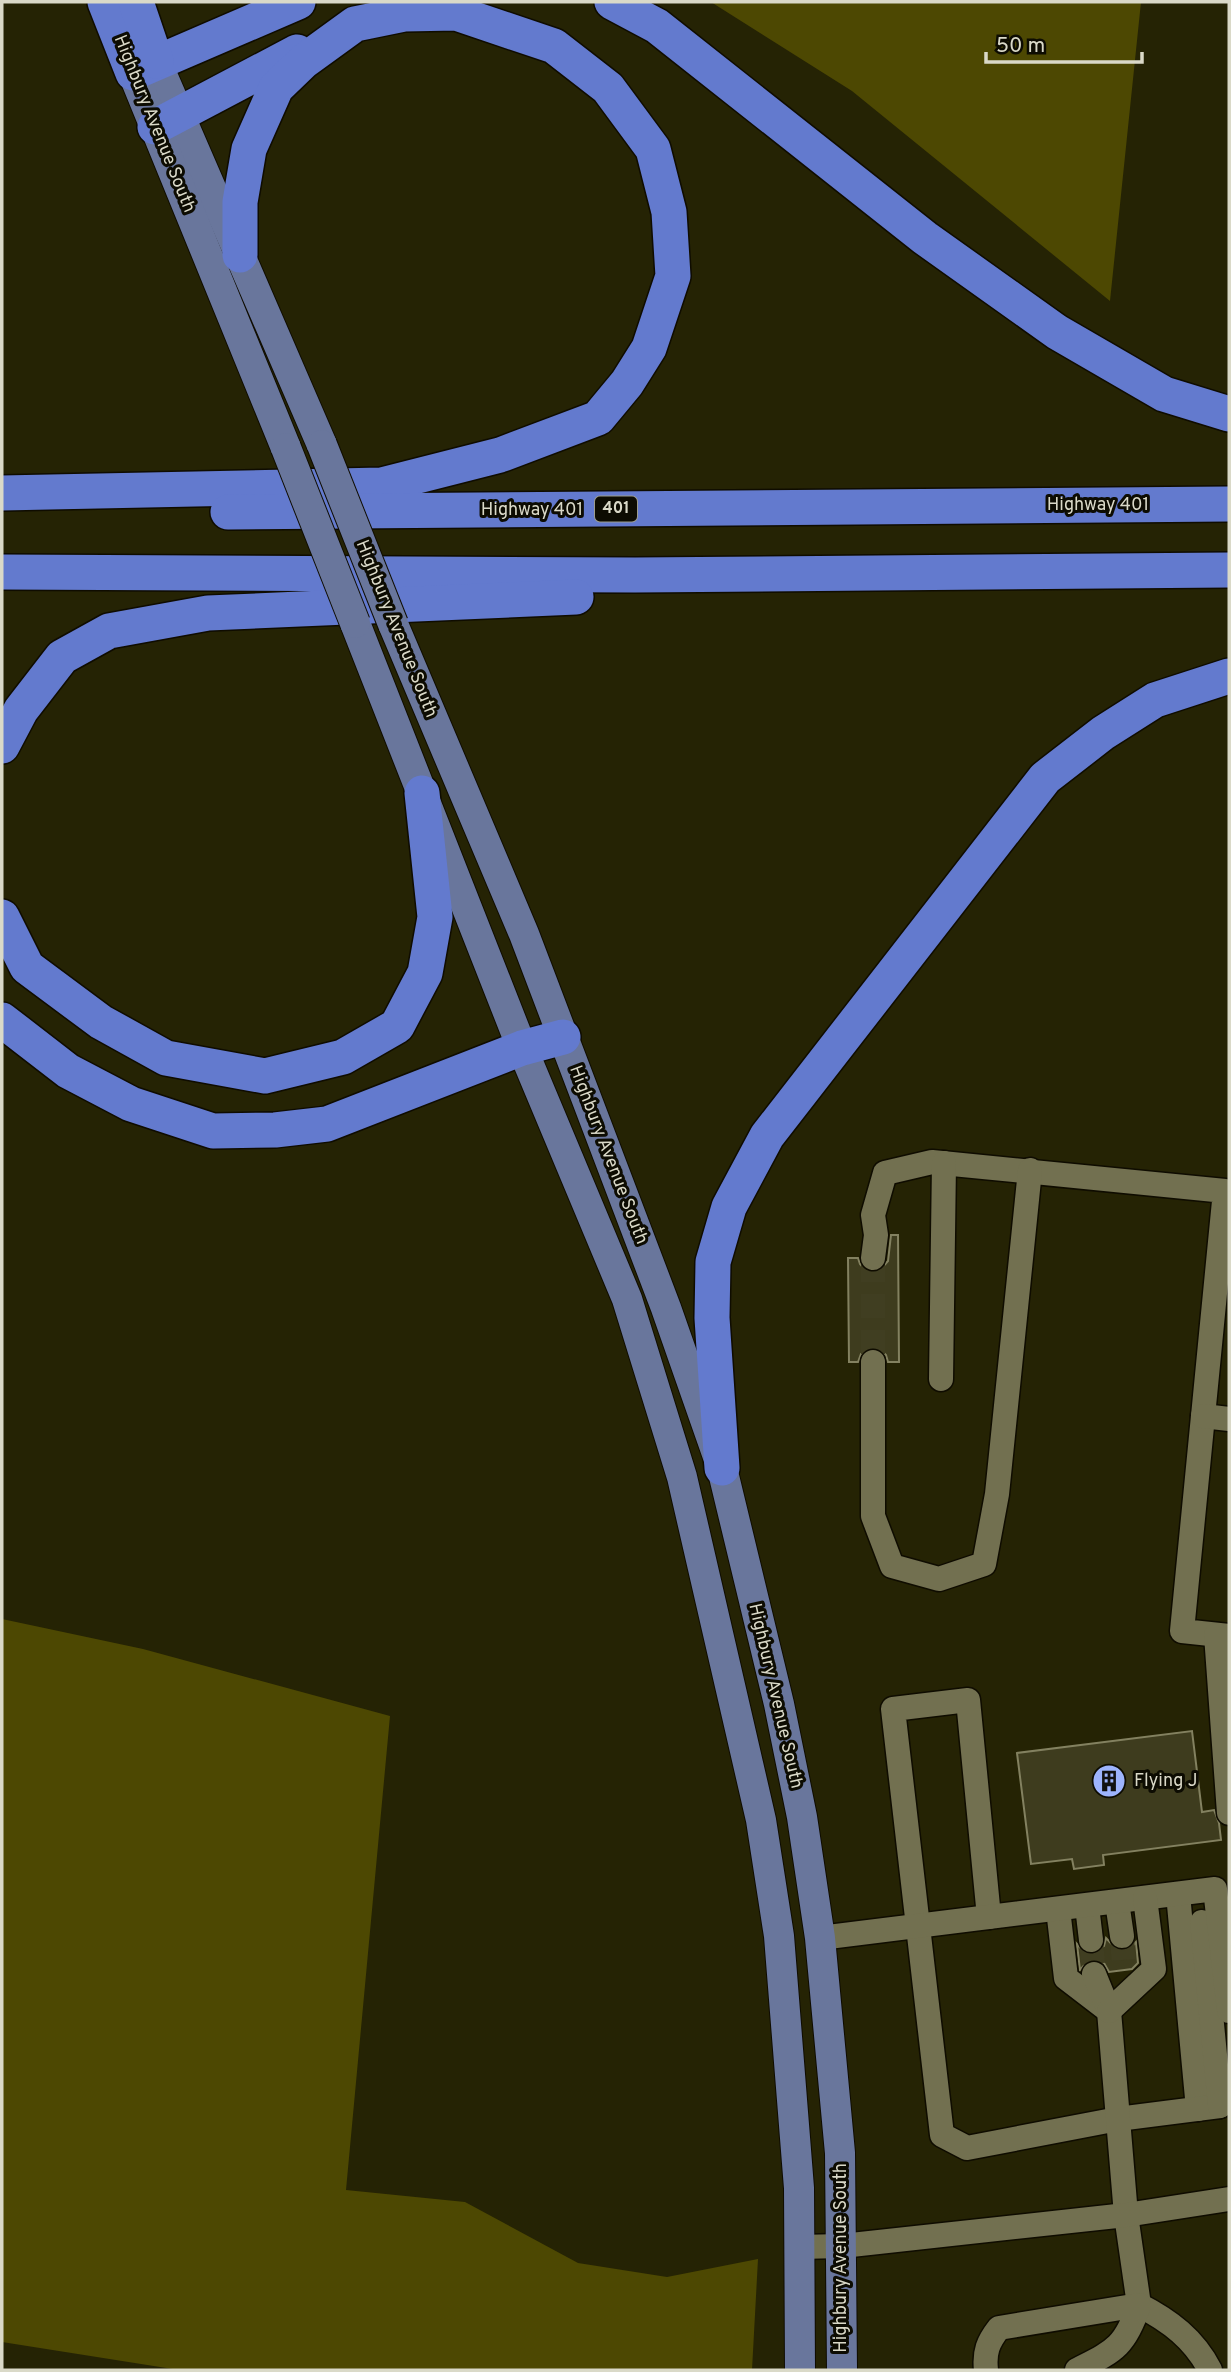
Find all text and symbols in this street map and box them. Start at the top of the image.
scale bar [986,21,1142,65]
street label: Highbury Avenue South [108,32,200,216]
text: 50 m [996,33,1045,60]
street label: Highway 401 [1047,494,1149,517]
road number: 401 [595,496,637,522]
street label: Highway 401 [481,499,583,522]
street label: Highbury Avenue South [350,537,442,721]
street label: Highbury Avenue South [563,1062,653,1248]
street label: Highbury Avenue South [742,1601,808,1791]
building icon: Flying J [1090,1762,1128,1800]
place label: Flying J [1134,1770,1198,1793]
street label: Highbury Avenue South [830,2163,853,2353]

